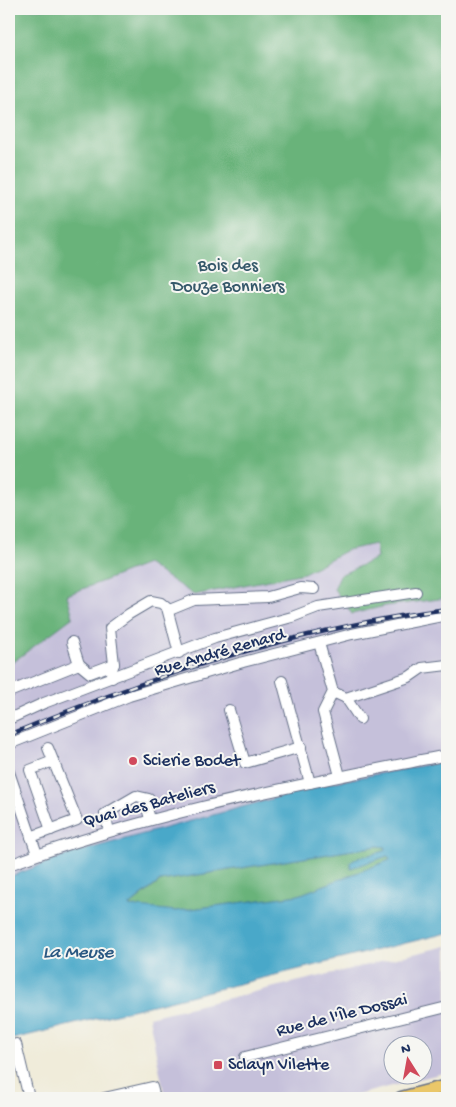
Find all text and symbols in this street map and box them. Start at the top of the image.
park label: Bois des Douze Bonniers [171,256,286,298]
street label: Rue André Renard [152,624,289,682]
place label: Scierie Bodet [143,751,242,772]
marker: Scierie Bodet [127,755,139,767]
street label: Quai des Bateliers [81,777,218,833]
water label: La Meuse [43,942,115,965]
street label: Rue de l'Île Dossai [274,990,410,1042]
north arrow [384,1034,434,1084]
text: N [400,1040,412,1059]
place label: Sclayn Vilette [228,1055,330,1076]
marker: Sclayn Vilette [212,1059,224,1071]

